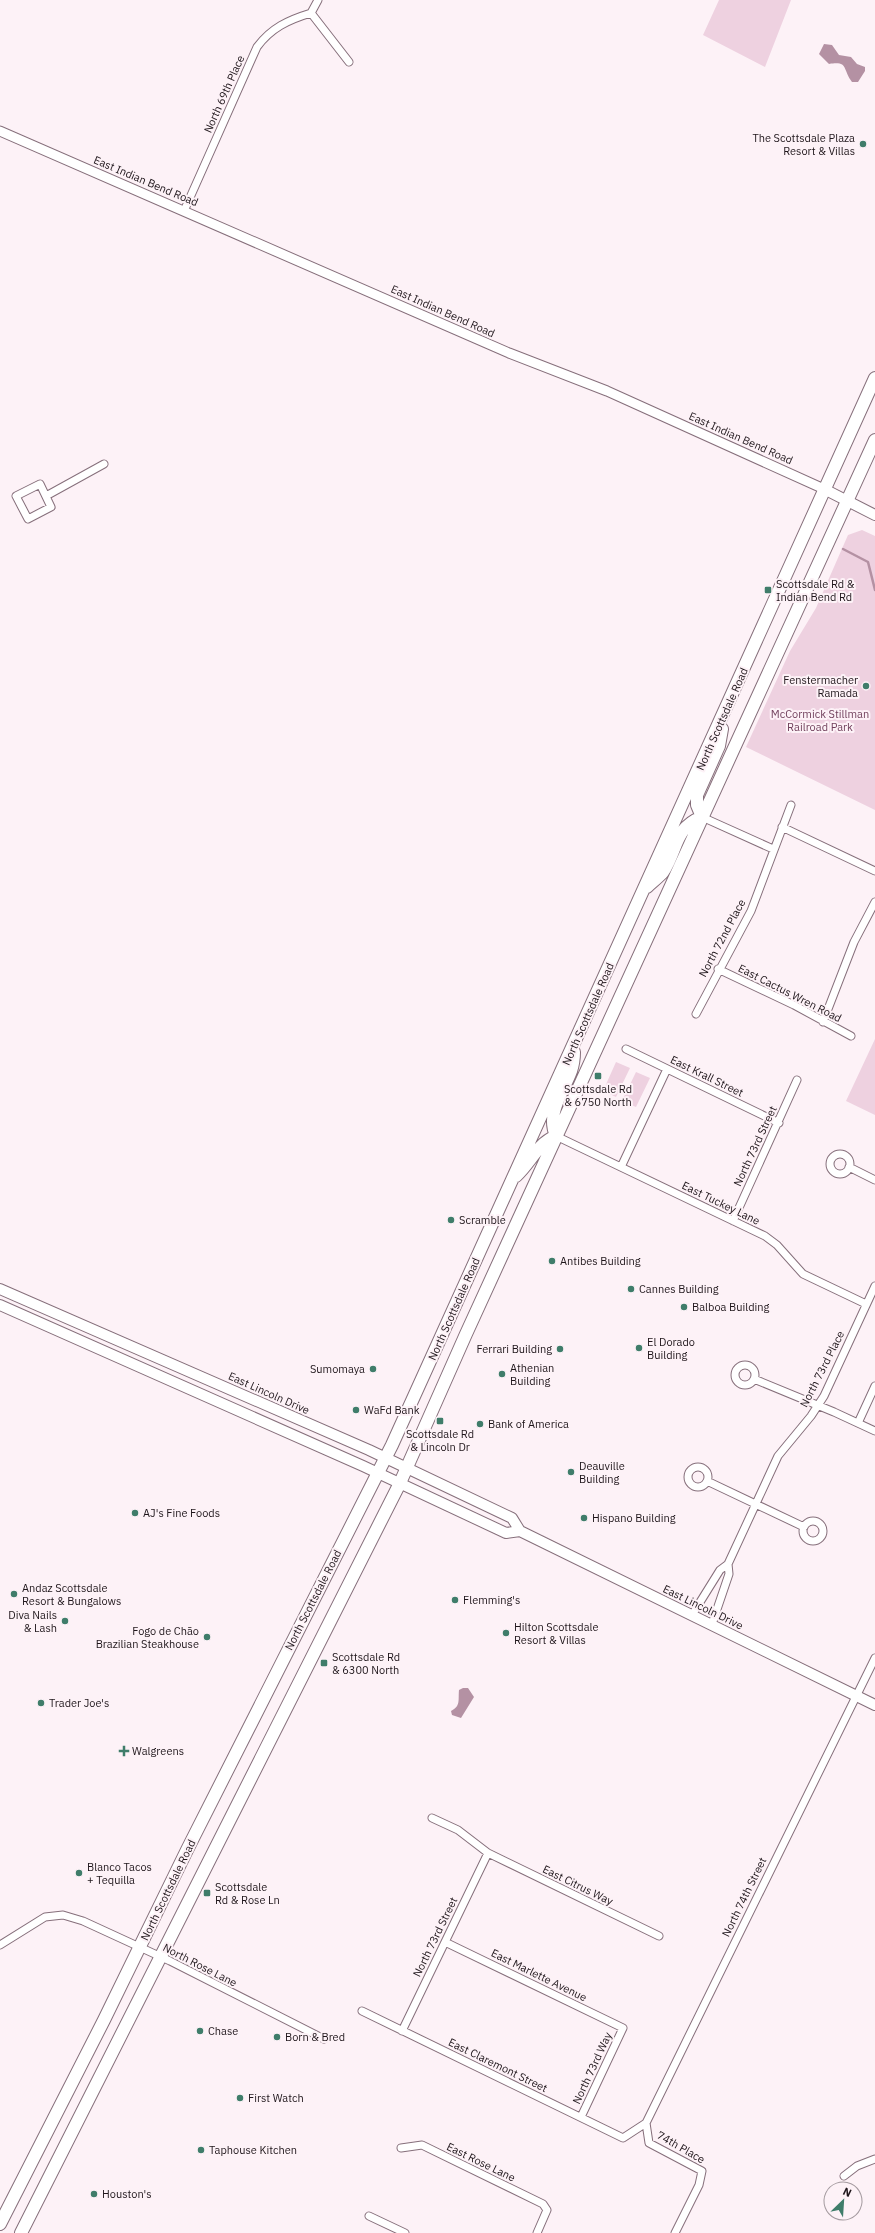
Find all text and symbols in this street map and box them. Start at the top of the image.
street label: North 69th Place [201,53,247,135]
place label: The Scottsdale Plaza Resort & Villas [752,131,855,158]
marker: The Scottsdale Plaza Resort & Villas [858,139,868,149]
street label: East Indian Bend Road [92,153,200,209]
street label: East Indian Bend Road [389,282,497,340]
street label: East Indian Bend Road [687,409,795,467]
place label: Scottsdale Rd & Indian Bend Rd [776,577,855,604]
marker: Scottsdale Rd & Indian Bend Rd [763,585,773,595]
street label: North Scottsdale Road [693,666,751,772]
place label: Fenstermacher Ramada [783,673,858,700]
marker: Fenstermacher Ramada [861,681,871,691]
park label: McCormick Stillman Railroad Park [771,707,869,734]
street label: North 72nd Place [696,897,748,979]
street label: North Scottsdale Road [559,961,617,1067]
street label: East Cactus Wren Road [736,961,844,1025]
street label: East Krall Street [668,1052,746,1100]
marker: Scottsdale Rd & 6750 North [593,1071,603,1081]
place label: Scottsdale Rd & 6750 North [564,1082,632,1109]
street label: North 73rd Street [730,1103,780,1188]
street label: East Tuckey Lane [680,1178,762,1228]
place label: Scramble [459,1213,506,1227]
marker: Scramble [446,1215,456,1225]
place label: Antibes Building [560,1254,641,1268]
street label: North Scottsdale Road [425,1256,483,1362]
marker: Antibes Building [547,1256,557,1266]
place label: Cannes Building [639,1282,719,1296]
marker: Cannes Building [626,1284,636,1294]
place label: Balboa Building [692,1300,770,1314]
marker: Balboa Building [679,1302,689,1312]
street label: North 73rd Place [797,1328,847,1410]
place label: El Dorado Building [647,1335,695,1362]
place label: Ferrari Building [476,1342,552,1356]
marker: El Dorado Building [634,1343,644,1353]
marker: Ferrari Building [555,1344,565,1354]
place label: Athenian Building [510,1361,554,1388]
place label: Sumomaya [310,1362,365,1376]
marker: Sumomaya [368,1364,378,1374]
street label: East Lincoln Drive [226,1369,312,1417]
marker: Athenian Building [497,1369,507,1379]
place label: WaFd Bank [364,1403,420,1417]
marker: WaFd Bank [351,1405,361,1415]
marker: Scottsdale Rd & Lincoln Dr [435,1416,445,1426]
place label: Bank of America [488,1417,569,1431]
marker: Bank of America [475,1419,485,1429]
place label: Scottsdale Rd & Lincoln Dr [406,1427,474,1454]
place label: Deauville Building [579,1459,625,1486]
marker: Deauville Building [566,1467,576,1477]
place label: AJ's Fine Foods [143,1506,220,1520]
marker: AJ's Fine Foods [130,1508,140,1518]
place label: Hispano Building [592,1511,676,1525]
marker: Hispano Building [579,1513,589,1523]
street label: North Scottsdale Road [282,1547,344,1653]
place label: Andaz Scottsdale Resort & Bungalows [22,1581,121,1608]
street label: East Lincoln Drive [661,1582,745,1632]
marker: Andaz Scottsdale Resort & Bungalows [9,1589,19,1599]
place label: Flemming's [463,1593,520,1607]
marker: Flemming's [450,1595,460,1605]
place label: Diva Nails & Lash [8,1608,57,1635]
marker: Diva Nails & Lash [60,1616,70,1626]
place label: Hilton Scottsdale Resort & Villas [514,1620,599,1647]
place label: Fogo de Chão Brazilian Steakhouse [96,1624,199,1651]
marker: Hilton Scottsdale Resort & Villas [501,1628,511,1638]
marker: Fogo de Chão Brazilian Steakhouse [202,1632,212,1642]
place label: Scottsdale Rd & 6300 North [332,1650,400,1677]
marker: Scottsdale Rd & 6300 North [319,1658,329,1668]
place label: Trader Joe's [49,1696,109,1710]
marker: Trader Joe's [36,1698,46,1708]
place label: Walgreens [132,1744,184,1758]
marker: Walgreens [119,1746,129,1756]
street label: North Scottsdale Road [137,1837,199,1943]
street label: North 74th Street [719,1855,769,1939]
place label: Blanco Tacos + Tequilla [87,1860,152,1887]
street label: East Citrus Way [540,1862,616,1908]
marker: Blanco Tacos + Tequilla [74,1868,84,1878]
place label: Scottsdale Rd & Rose Ln [215,1880,280,1907]
marker: Scottsdale Rd & Rose Ln [202,1888,212,1898]
street label: North 73rd Street [410,1895,460,1979]
street label: North Rose Lane [161,1940,239,1990]
street label: East Marlette Avenue [489,1946,589,2004]
place label: Chase [208,2024,238,2038]
marker: Chase [195,2026,205,2036]
street label: North 73rd Way [569,2029,615,2106]
place label: Born & Bred [285,2030,345,2044]
marker: Born & Bred [272,2032,282,2042]
street label: East Claremont Street [446,2035,550,2095]
place label: First Watch [248,2091,304,2105]
marker: First Watch [235,2093,245,2103]
street label: 74th Place [655,2128,707,2166]
street label: East Rose Lane [444,2139,518,2185]
place label: Taphouse Kitchen [209,2143,297,2157]
marker: Taphouse Kitchen [196,2145,206,2155]
north arrow [823,2181,863,2221]
text: N [841,2184,854,2200]
place label: Houston's [102,2187,152,2201]
marker: Houston's [89,2189,99,2199]

